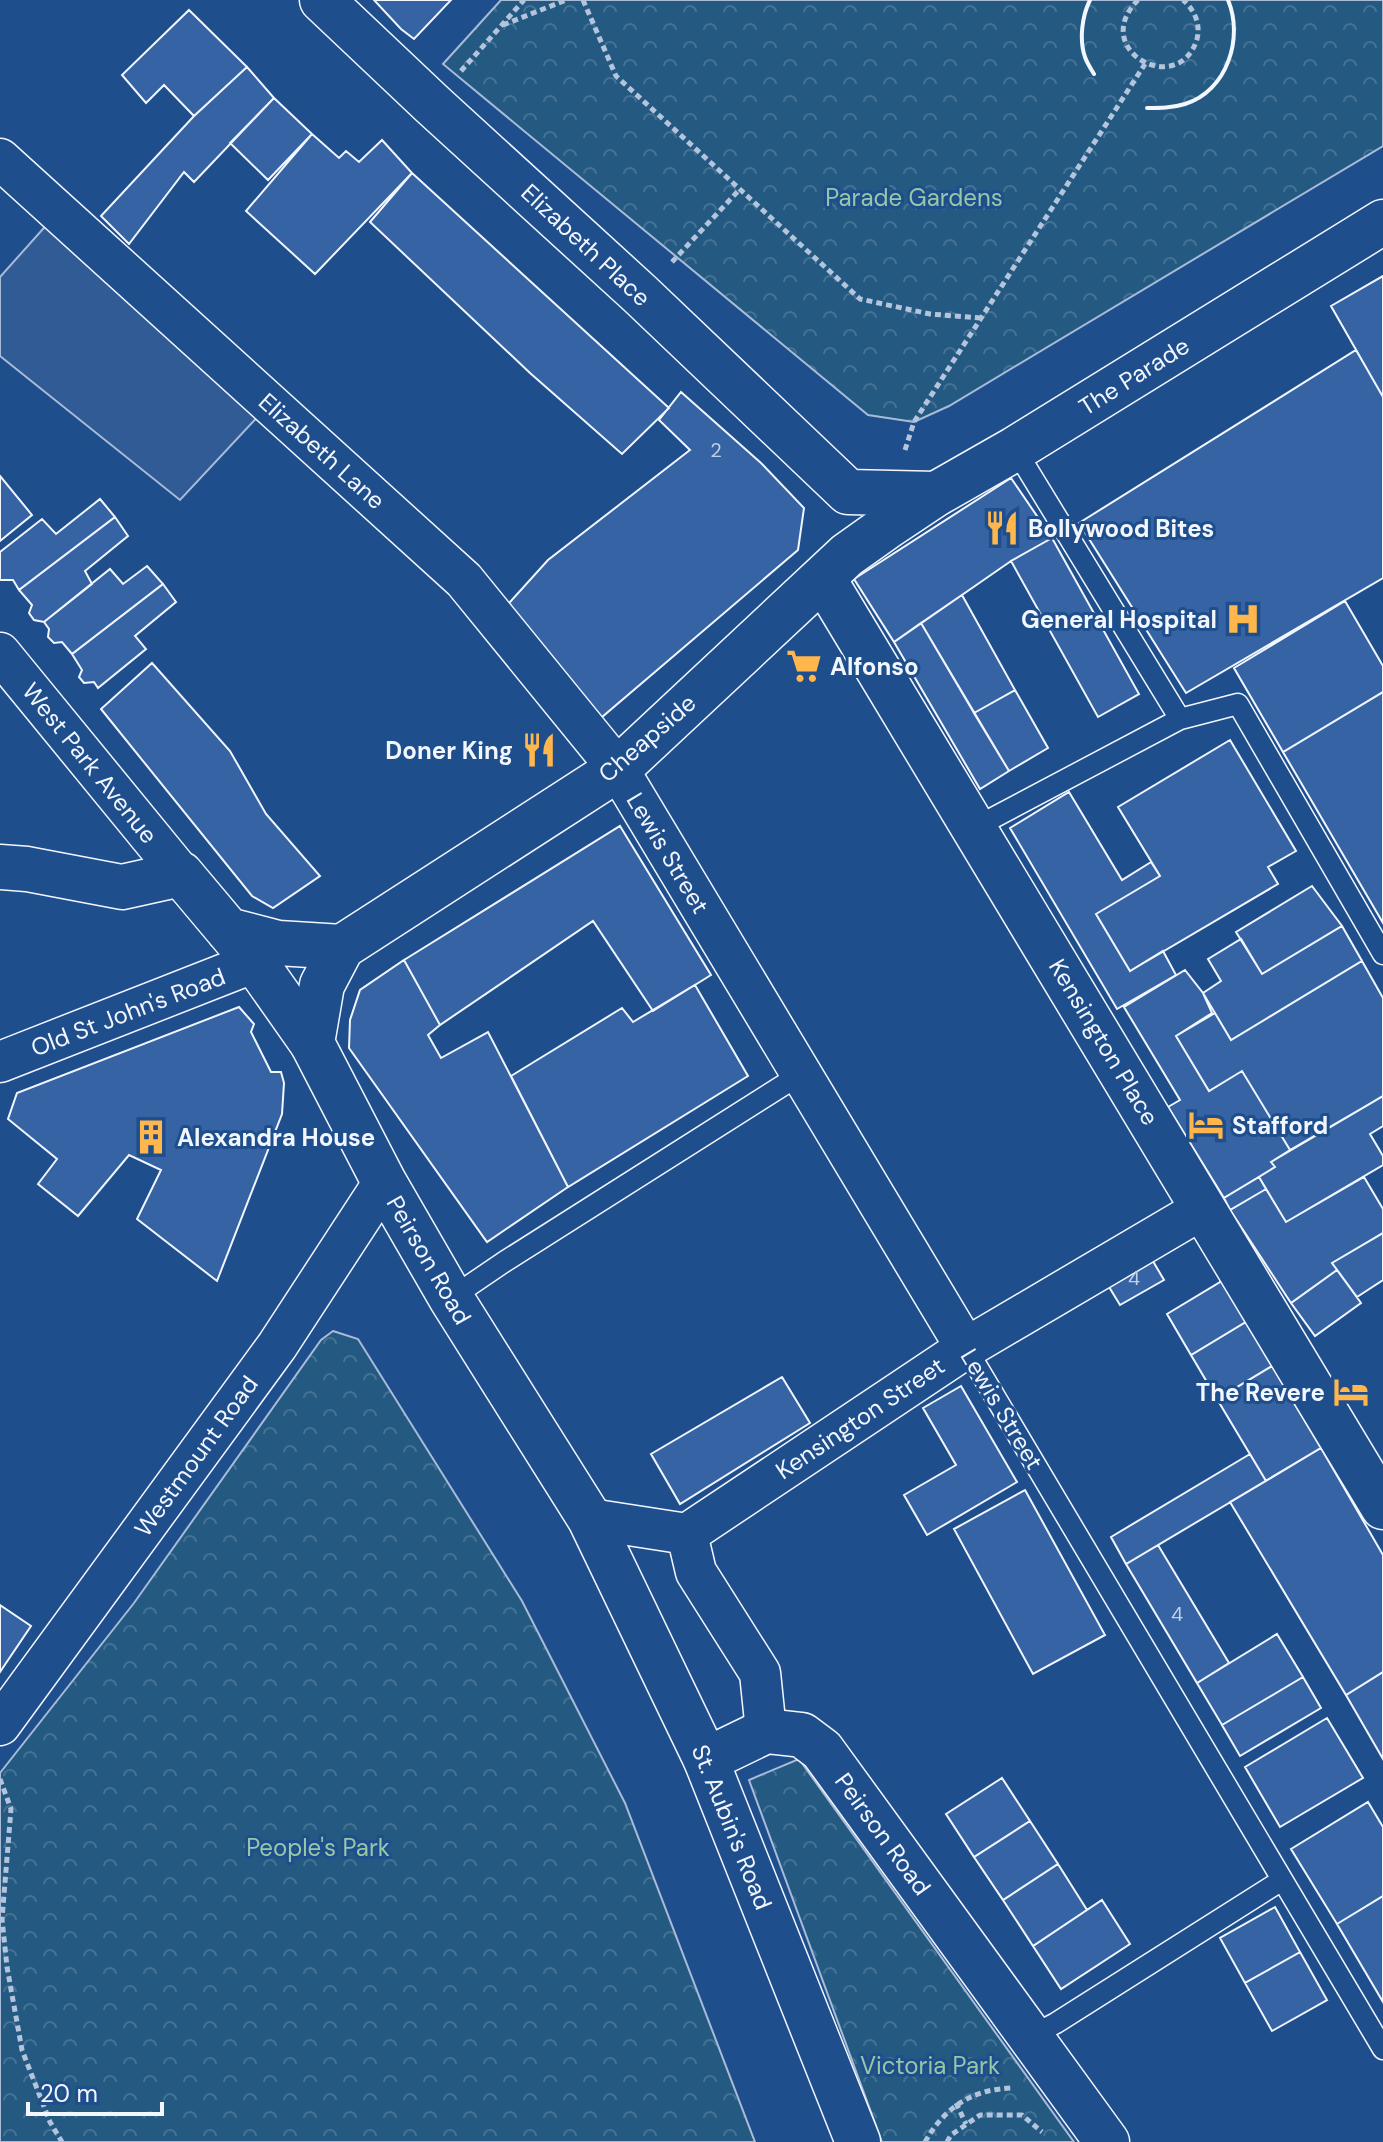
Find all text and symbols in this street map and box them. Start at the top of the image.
street label: Elizabeth Place [515,177,657,313]
park label: Parade Gardens [825,182,1003,213]
street label: The Parade [1073,330,1195,422]
street label: Elizabeth Lane [252,386,392,516]
house number: 2 [710,437,722,463]
restaurant icon: Bollywood Bites [983,509,1021,547]
place label: Bollywood Bites [1028,513,1214,544]
hospital icon: General Hospital [1224,600,1262,638]
place label: General Hospital [1021,604,1217,635]
supermarket icon: Alfonso [785,647,823,685]
place label: Alfonso [830,651,919,682]
street label: West Park Avenue [16,676,164,850]
street label: Cheapside [592,687,702,789]
restaurant icon: Doner King [520,731,558,769]
place label: Doner King [385,735,513,766]
street label: Lewis Street [620,787,716,919]
street label: Kensington Place [1042,953,1166,1131]
street label: Old St John's Road [26,961,230,1063]
hotel icon: Stafford [1187,1106,1225,1144]
place label: Stafford [1232,1110,1328,1141]
building icon: Alexandra House [132,1118,170,1156]
place label: Alexandra House [177,1122,375,1153]
street label: Peirson Road [380,1190,478,1330]
house number: 4 [1128,1265,1140,1291]
street label: Lewis Street [954,1343,1050,1475]
street label: Kensington Street [770,1350,950,1486]
street label: Westmount Road [127,1369,265,1543]
hotel icon: The Revere [1332,1373,1370,1411]
place label: The Revere [1196,1377,1325,1408]
house number: 4 [1171,1601,1183,1627]
street label: St. Aubin's Road [685,1740,779,1914]
street label: Peirson Road [828,1767,938,1901]
park label: People's Park [246,1832,390,1863]
park label: Victoria Park [860,2050,1000,2081]
scale bar [28,2066,162,2116]
text: 20 m [40,2078,98,2109]

